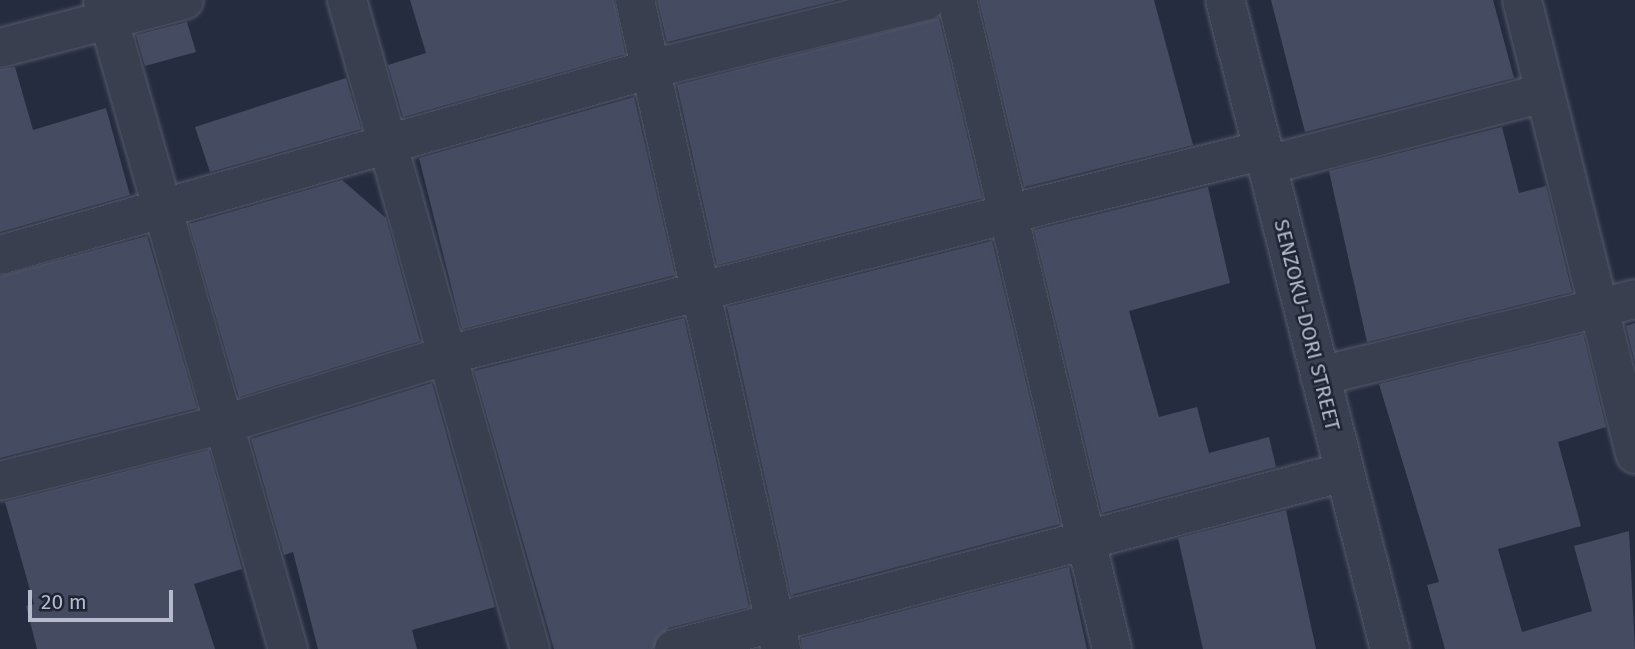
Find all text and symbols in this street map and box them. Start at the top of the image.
street label: SENZOKU-DORI STREET [1269,217,1345,433]
scale bar [32,576,177,620]
text: 20 m [41,589,87,615]

